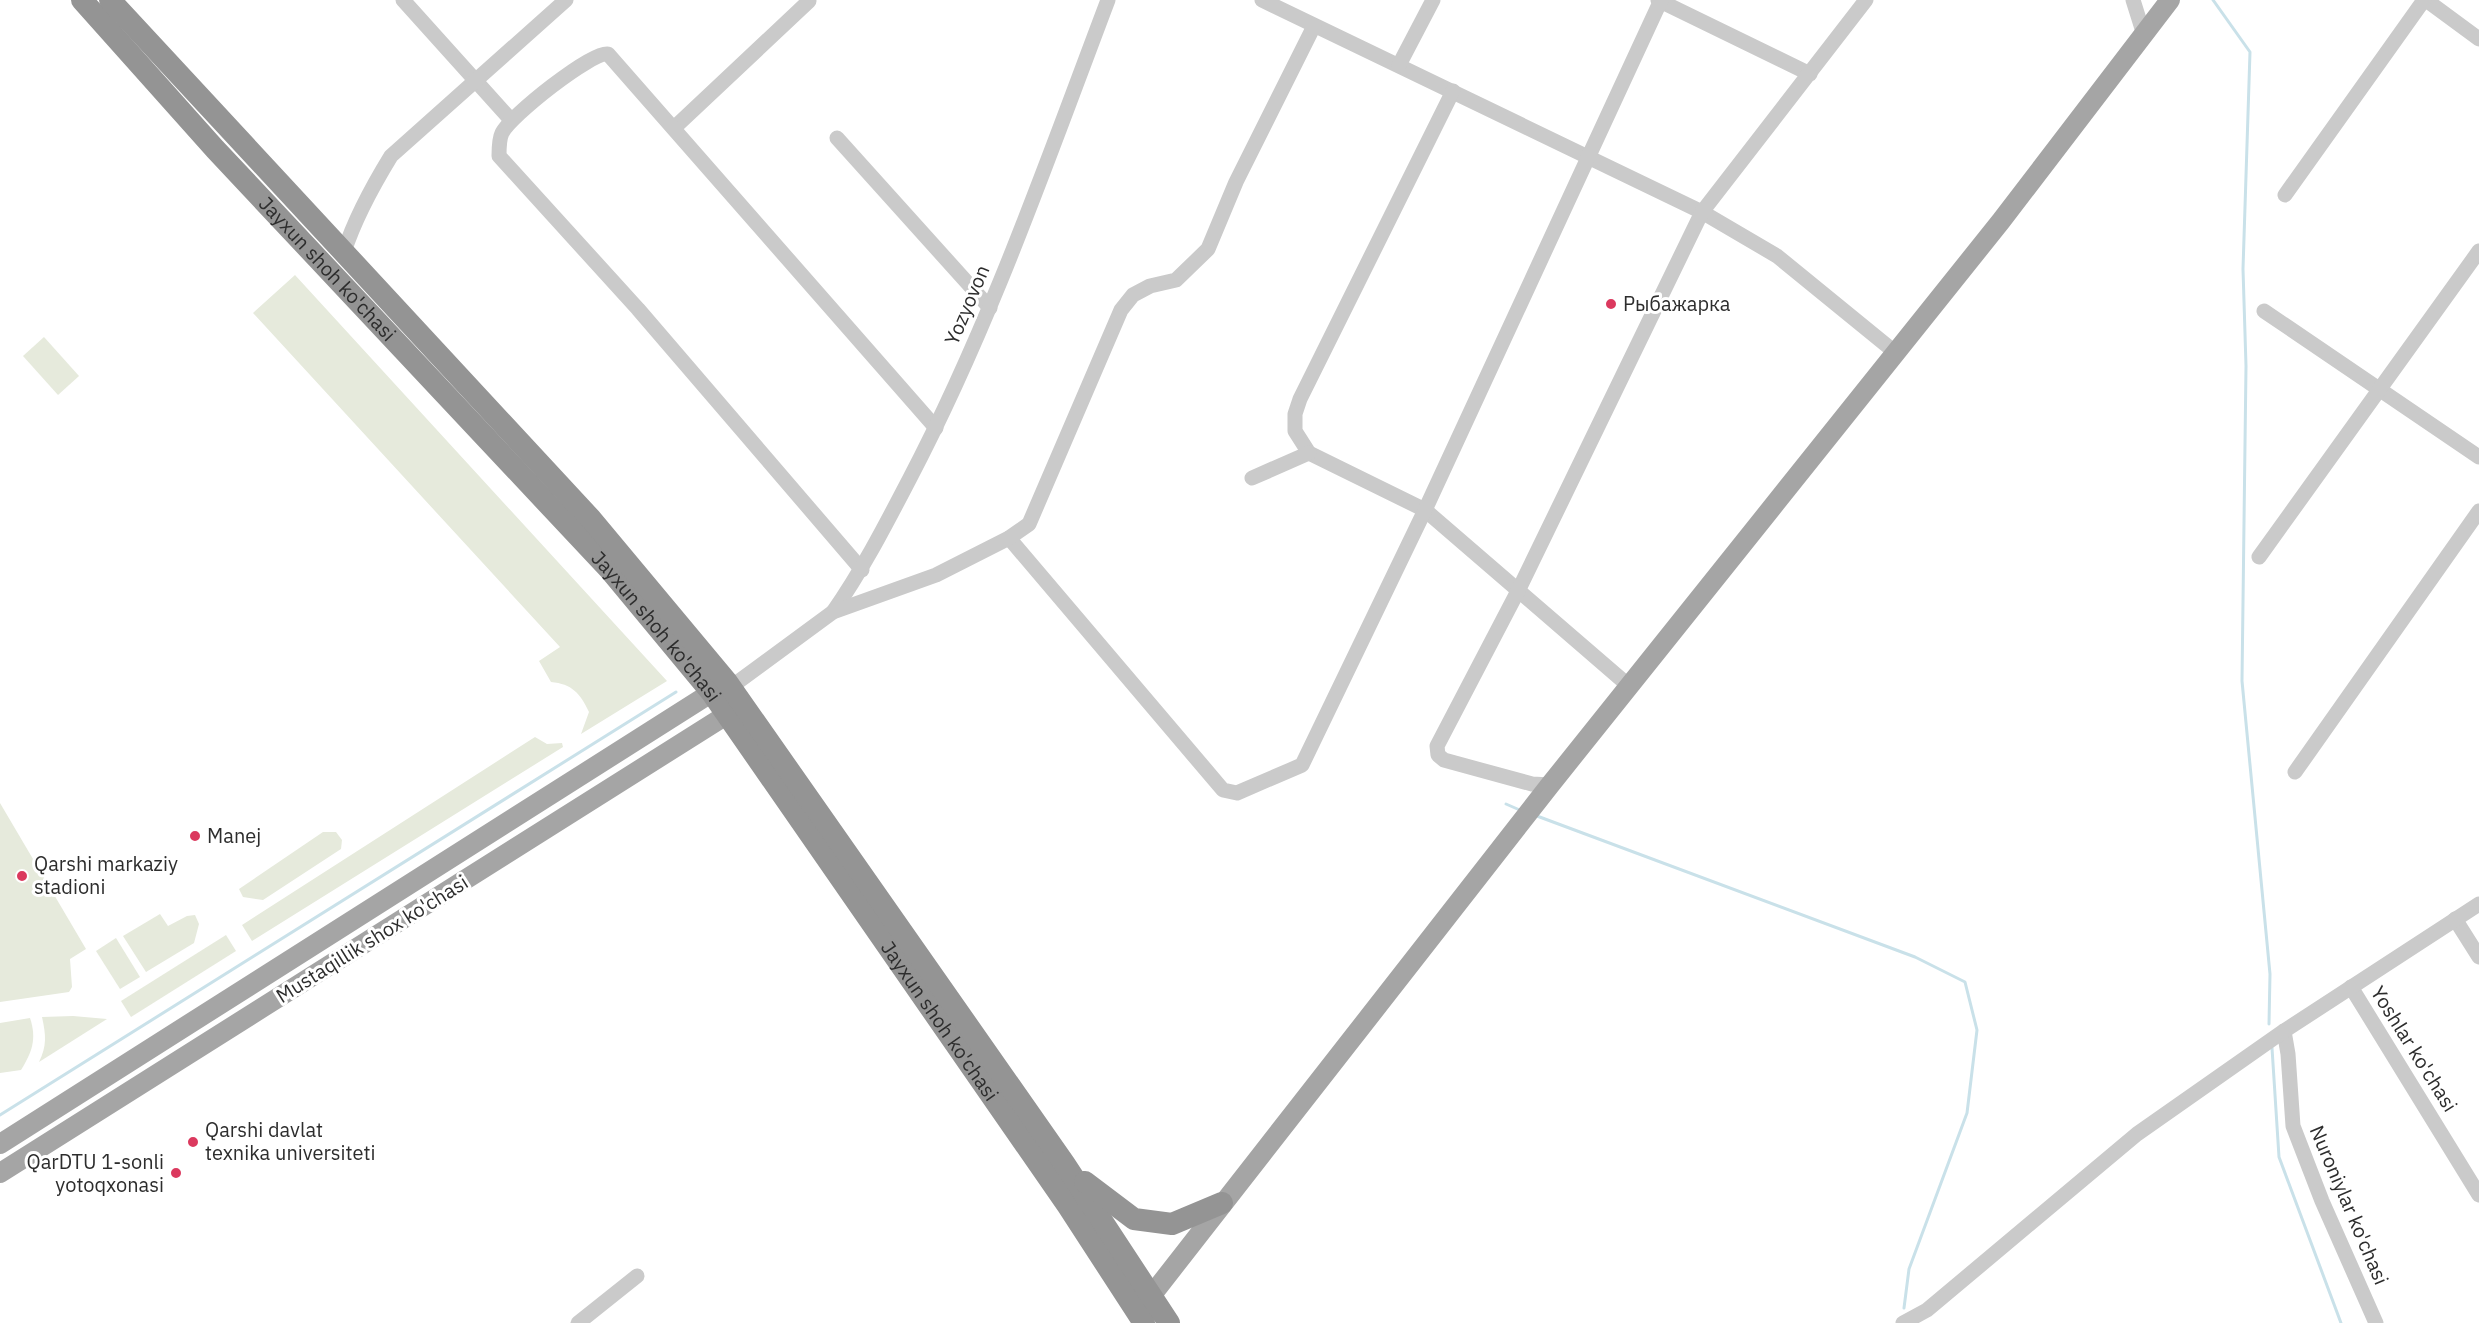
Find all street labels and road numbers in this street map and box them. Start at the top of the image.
street label: Jayxun shoh ko'chasi [253,190,402,347]
street label: Yozyovon [938,261,995,349]
street label: Jayxun shoh ko'chasi [586,545,728,707]
street label: Mustaqillik shox ko'chasi [271,868,473,1009]
street label: Jayxun shoh ko'chasi [875,935,1005,1106]
street label: Yoshlar ko'chasi [2365,981,2464,1117]
street label: Nuroniylar ko'chasi [2304,1121,2395,1289]

